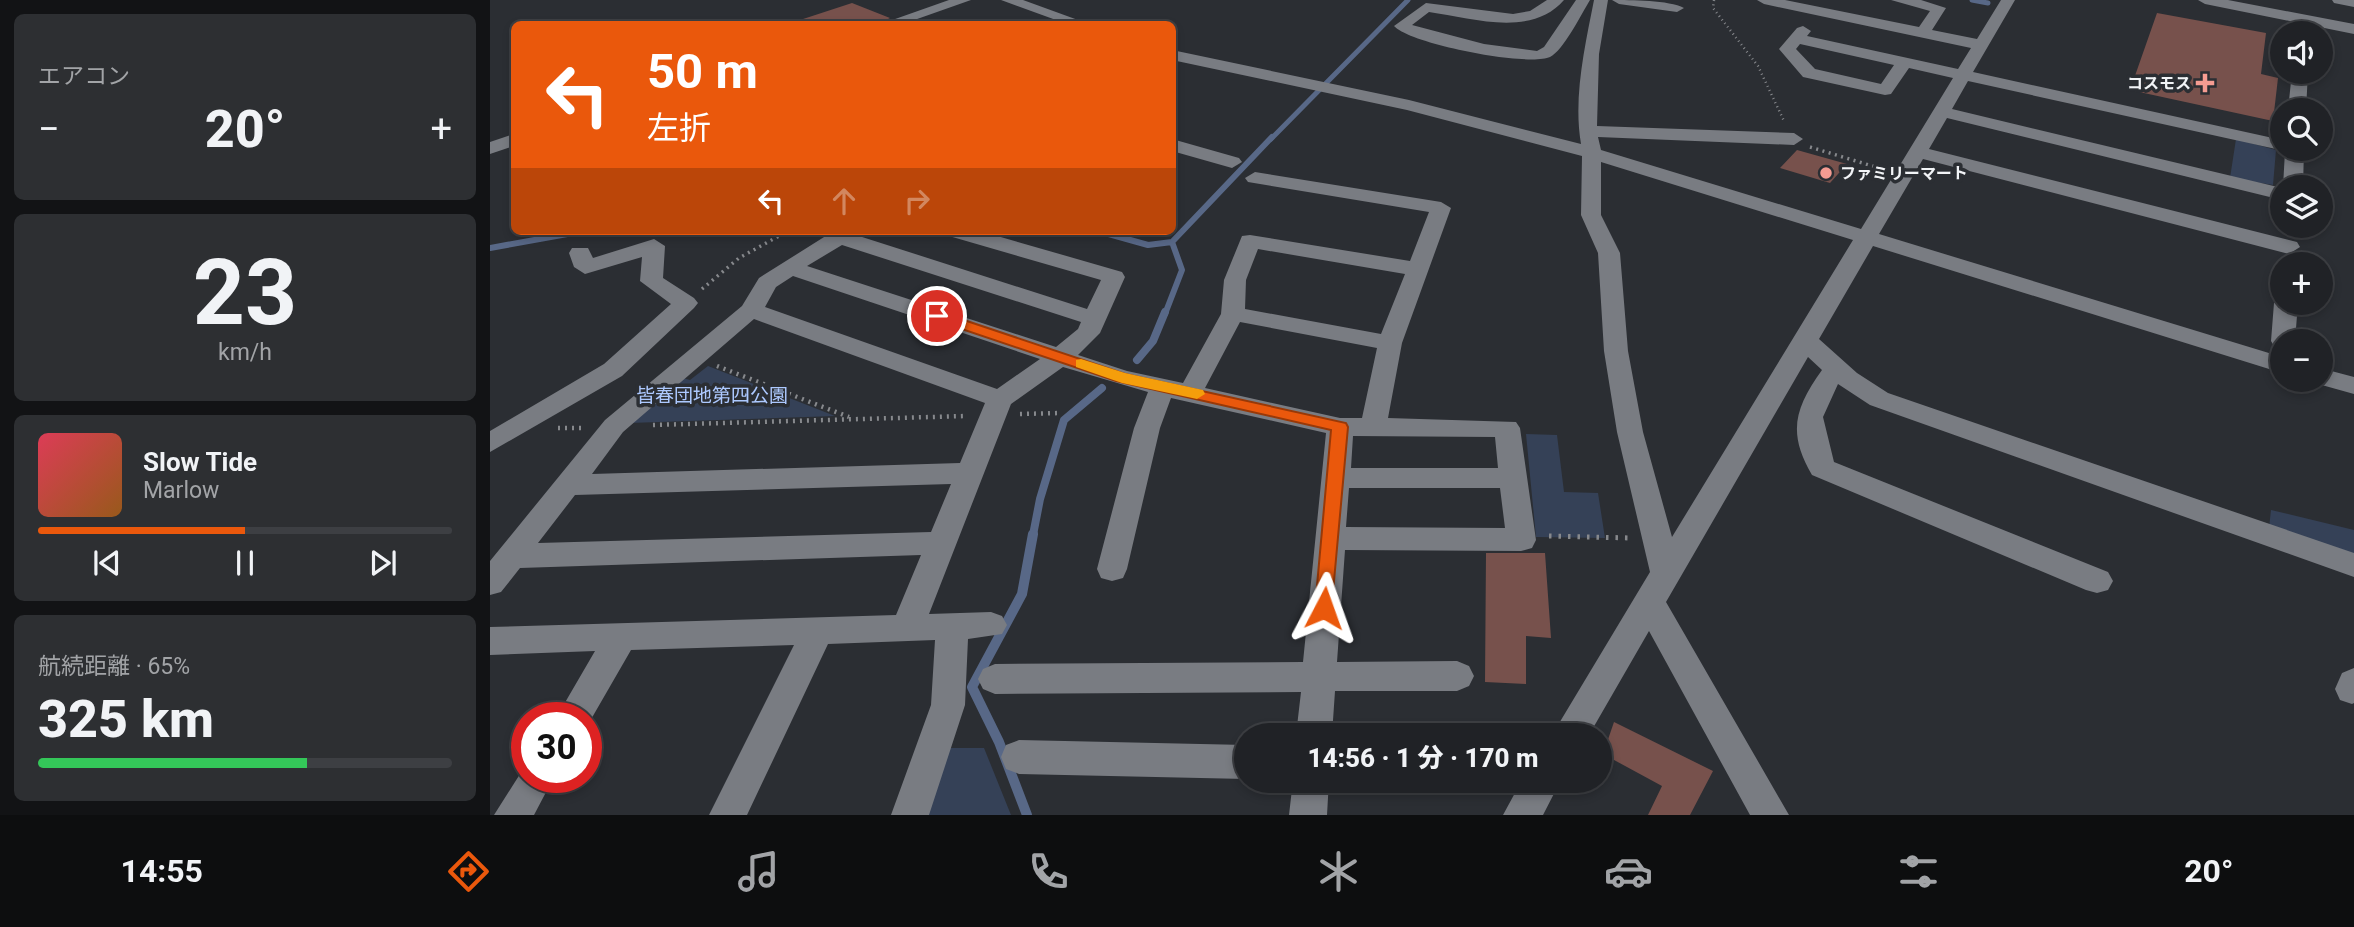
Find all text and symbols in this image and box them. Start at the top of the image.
map controls [2270,21,2333,392]
button: sound [2270,21,2333,84]
text: 50 m [647,43,758,100]
icon: left [532,49,623,140]
text: エアコン [38,63,130,90]
place label: コスモス [2127,74,2191,93]
marker: コスモス [2197,75,2213,91]
button: search [2270,98,2333,161]
text: 20° [205,99,285,160]
text: − [38,107,60,151]
text: + [430,107,452,151]
text: 左折 [647,109,711,147]
place label: ファミリーマート [1840,164,1968,183]
marker: ファミリーマート [1818,165,1834,181]
button: layers [2270,175,2333,238]
icon: left [752,182,790,220]
icon: ahead [825,182,863,220]
icon: right [898,182,936,220]
text: 23 [193,240,297,346]
button: + [2270,252,2333,315]
pin [907,286,967,346]
icon: arrive [918,297,956,335]
button: − [2270,329,2333,392]
text: km/h [218,339,272,366]
park label: 皆春団地第四公園 [636,384,788,407]
text: Slow Tide [143,447,257,477]
text: Marlow [143,477,219,504]
icon: previous [88,544,126,582]
icon: pause [226,544,264,582]
icon: next [364,544,402,582]
position arrow [1287,571,1361,645]
text: 航続距離 · 65% [38,653,190,680]
text: 325 km [38,689,214,750]
speed limit sign: 30 [511,702,602,793]
text: 14:56 · 1 分 · 170 m [1307,743,1539,773]
icon: directions [444,847,493,896]
icon: music [734,847,783,896]
icon: phone [1024,847,1073,896]
icon: climate [1314,847,1363,896]
icon: car [1604,847,1653,896]
icon: filters [1894,847,1943,896]
text: 14:55 [121,852,203,890]
text: 20° [2184,852,2233,890]

